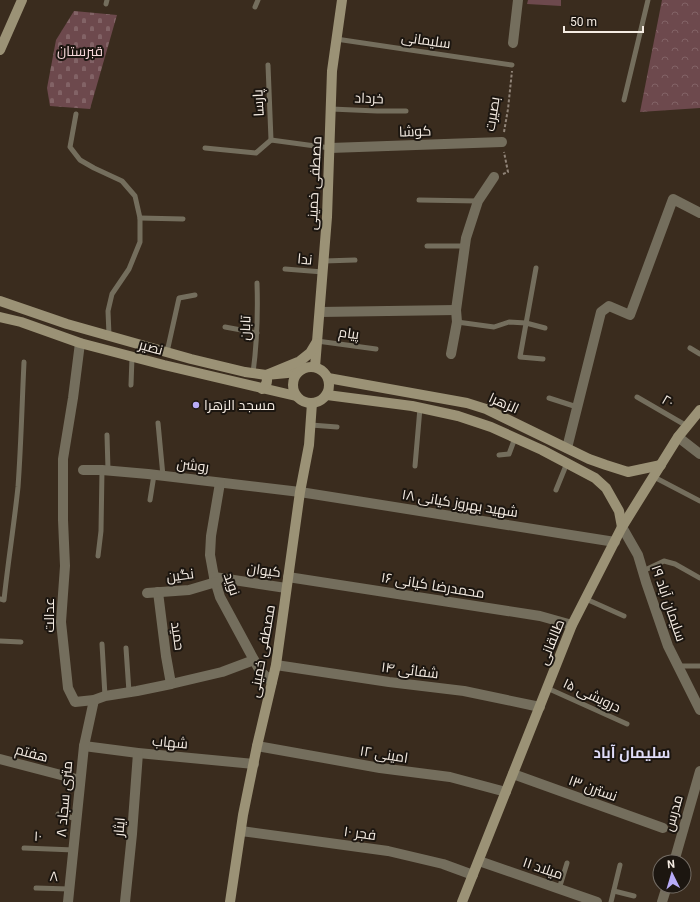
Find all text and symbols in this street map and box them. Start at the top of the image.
scale bar [564,8,643,34]
text: 50 m [570,15,597,29]
street label: سلیمانی [400,29,452,51]
park label: قبرستان [57,43,103,59]
street label: پارسا [249,89,269,117]
street label: خرداد [354,89,384,107]
street label: بصیرت [481,95,503,133]
street label: کوشا [398,122,432,140]
street label: مصطفی خمینی [304,136,324,230]
street label: ندا [297,250,313,268]
street label: تابان [237,315,253,341]
street label: پیام [337,324,361,344]
street label: نصیر [136,336,165,358]
street label: الزهرا [487,389,521,417]
street label: ۲۰ [659,391,677,411]
place label: مسجد الزهرا [204,397,275,413]
marker: مسجد الزهرا [191,400,201,410]
street label: روشن [176,455,210,475]
street label: شهید بهروز کیانی ۱۸ [401,486,519,520]
street label: کیوان [246,560,282,580]
street label: سلیمان آباد ۱۹ [648,563,690,643]
street label: نگین [165,565,195,585]
street label: محمدرضا کیانی ۱۶ [380,569,486,601]
street label: نوید [221,570,243,598]
street label: عدالت [41,598,57,632]
street label: مصطفی خمینی [246,603,278,699]
street label: طالقانی [535,617,567,667]
street label: حمید [168,621,188,651]
street label: شفائی ۱۴ [380,659,440,681]
street label: درویشی ۱۵ [561,675,623,715]
street label: شهاب [151,732,189,752]
street label: هفتم [13,741,50,767]
street label: امینی ۱۲ [359,742,409,766]
district label: سلیمان آباد [594,744,670,762]
street label: ۸ متری سجاد [53,760,75,838]
street label: نسترن ۱۳ [566,772,620,804]
street label: مدرس [660,793,686,833]
street label: ایثار [110,817,128,838]
street label: فجر ۱۰ [343,823,377,843]
street label: ۱۰ [34,828,42,844]
street label: میلاد ۱۱ [521,854,565,882]
north arrow [652,854,692,894]
text: N [667,858,676,871]
street label: ۸ [49,868,59,884]

